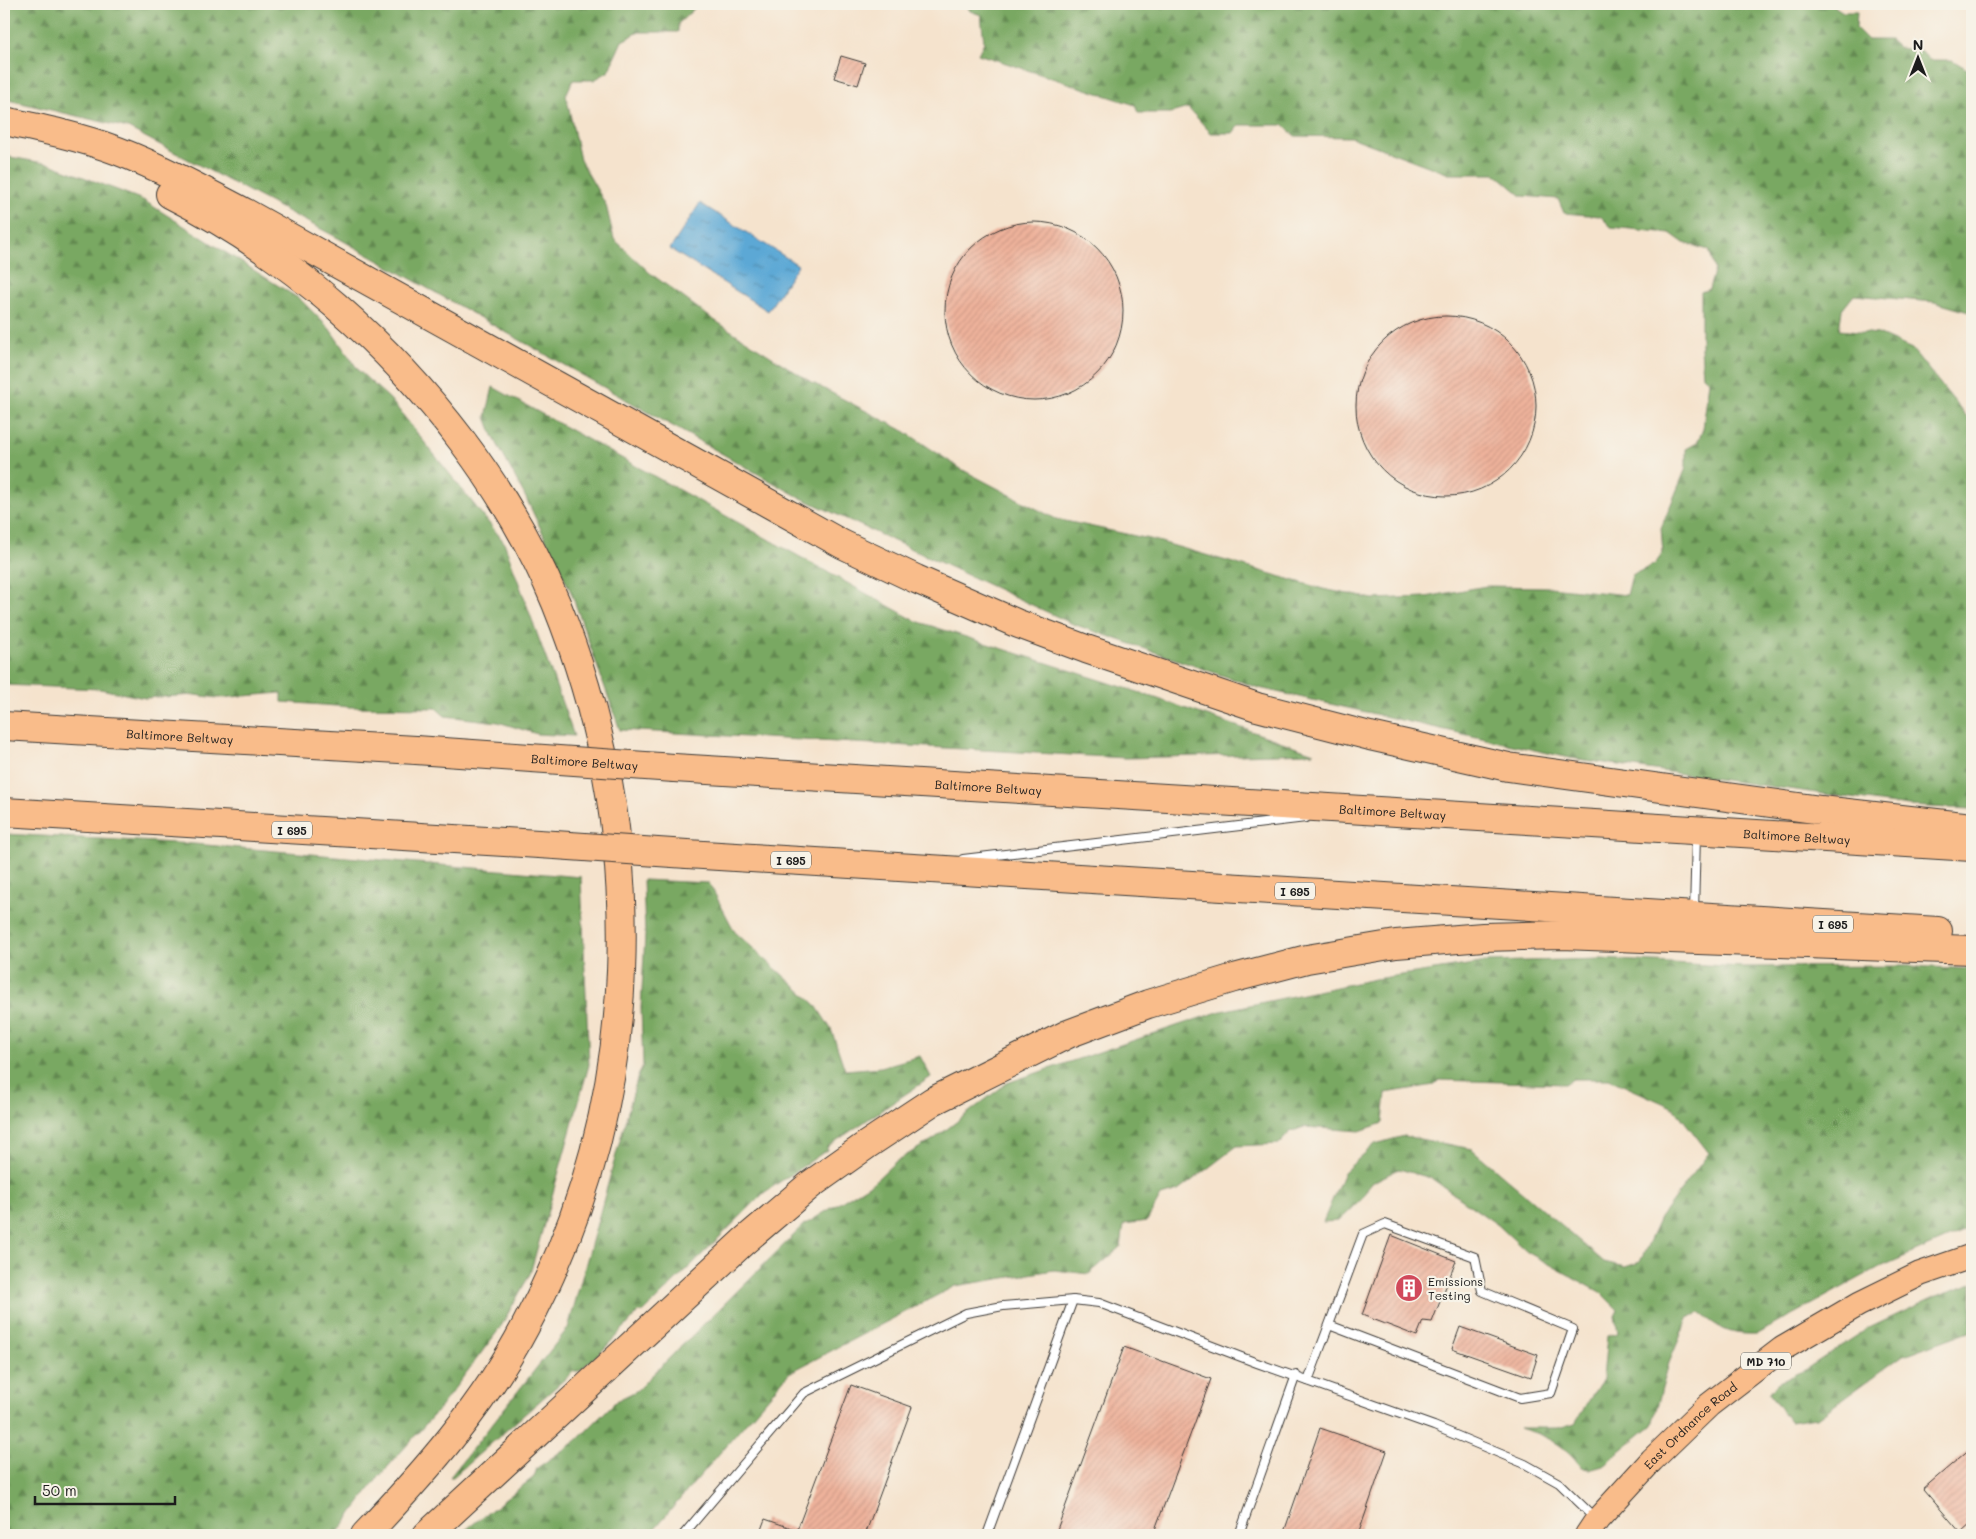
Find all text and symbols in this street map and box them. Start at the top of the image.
north arrow [1894,32,1944,82]
text: N [1913,35,1923,54]
street label: Baltimore Beltway [126,725,234,747]
street label: Baltimore Beltway [531,750,639,773]
street label: Baltimore Beltway [934,776,1042,798]
street label: Baltimore Beltway [1339,800,1447,823]
road number: I 695 [272,822,312,838]
street label: Baltimore Beltway [1743,825,1851,848]
road number: I 695 [771,852,811,868]
road number: I 695 [1275,882,1315,899]
road number: I 695 [1813,916,1853,932]
building icon: Emissions Testing [1394,1273,1424,1303]
place label: Emissions Testing [1428,1273,1483,1303]
road number: MD 710 [1741,1352,1791,1370]
street label: East Ordnance Road [1640,1378,1740,1472]
scale bar [35,1474,175,1506]
text: 50 m [42,1480,77,1500]

